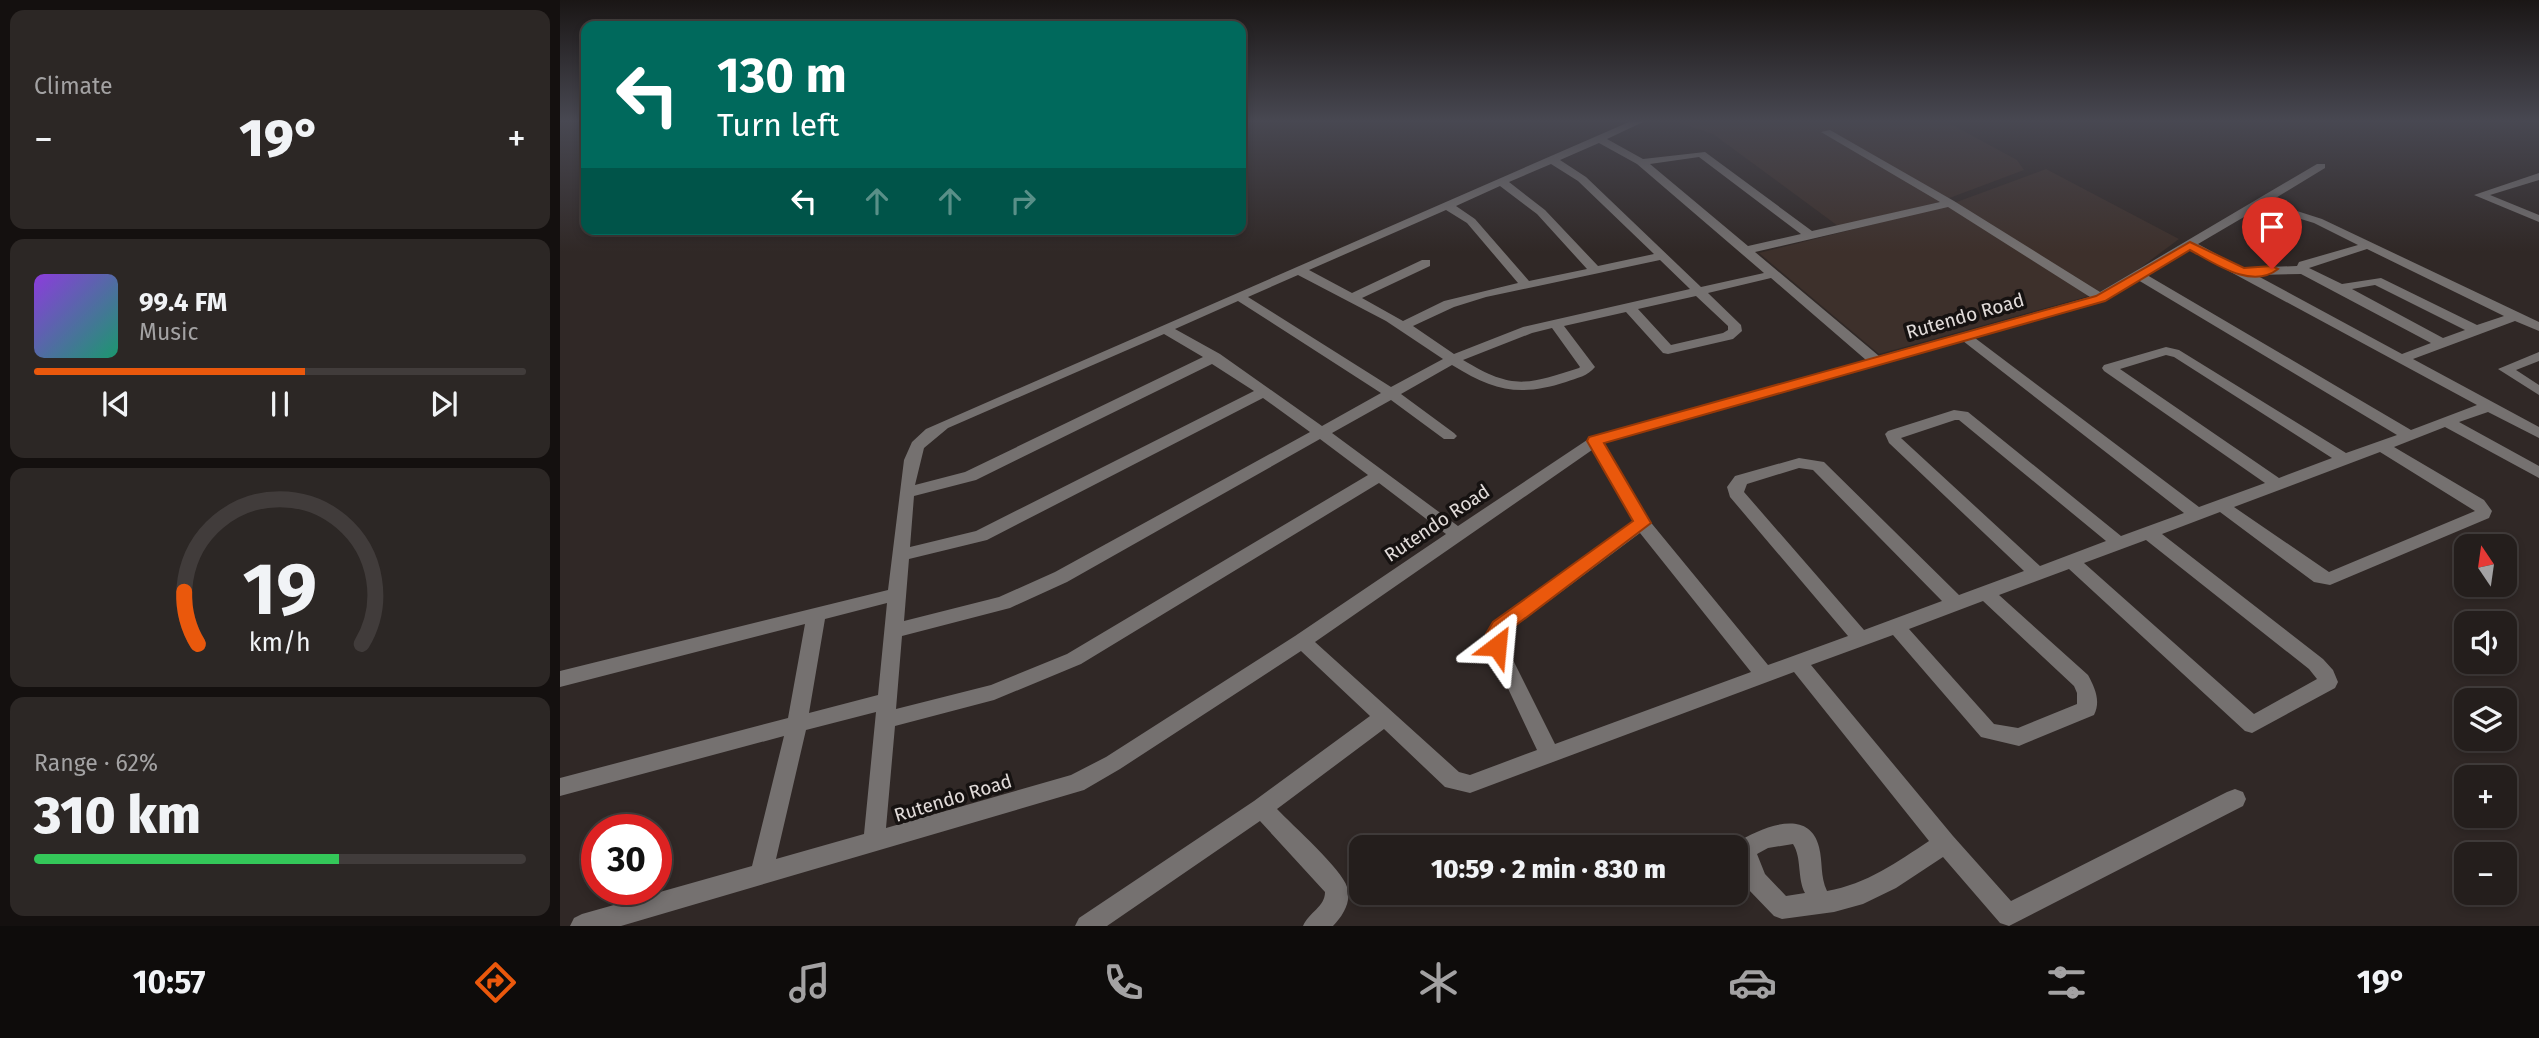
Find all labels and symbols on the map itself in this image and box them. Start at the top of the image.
pin [2242,197,2302,269]
street label: Rutendo Road [1903,288,2027,344]
street label: Rutendo Road [1380,479,1494,567]
north arrow [2454,534,2516,597]
position arrow [1460,609,1534,683]
street label: Rutendo Road [891,769,1015,827]
speed limit sign: 30 [581,814,672,905]

